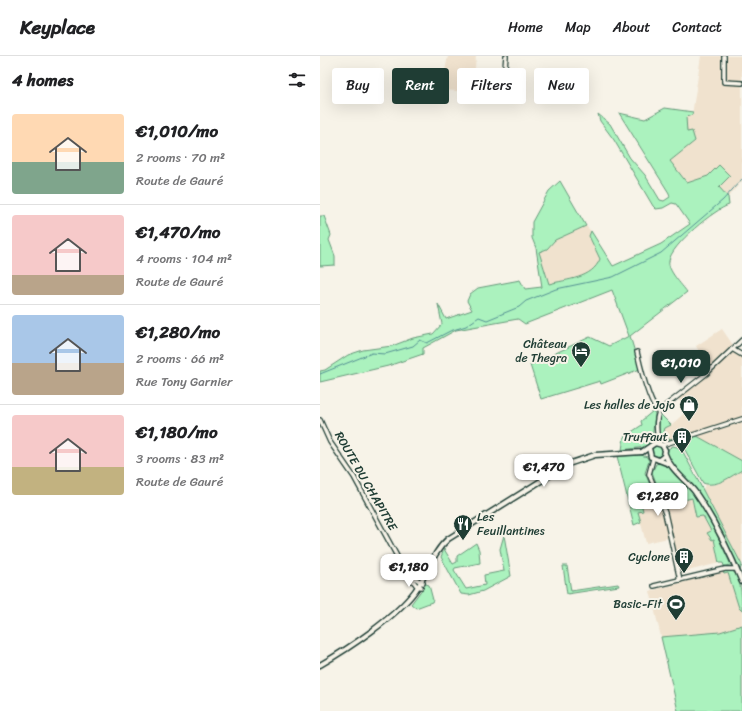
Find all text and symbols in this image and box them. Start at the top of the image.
text: Keyplace [20,11,95,44]
text: Home [508,15,543,40]
text: Map [565,15,591,40]
text: About [613,15,650,40]
text: Contact [672,15,722,40]
text: 4 homes [12,65,73,95]
chip: Buy [332,68,384,104]
chip: Rent [392,68,449,104]
chip: Filters [457,68,526,104]
chip: New [534,68,589,104]
icon: filters [286,69,308,91]
text: €1,010/mo [136,116,218,146]
icon: home [44,130,92,178]
text: 2 rooms · 70 m² [136,146,225,169]
text: Route de Gauré [136,169,223,192]
text: €1,470/mo [136,217,220,247]
icon: home [44,231,92,279]
text: 4 rooms · 104 m² [136,247,232,270]
text: Route de Gauré [136,270,223,293]
text: €1,280/mo [136,317,220,347]
icon: home [44,331,92,379]
place label: Château de Thegra [515,333,568,369]
hotel icon: Château de Thegra [570,340,592,368]
text: 2 rooms · 66 m² [136,347,224,370]
pin: €1,010 [648,350,714,384]
text: €1,010 [661,351,701,374]
text: Rue Tony Garnier [136,370,232,393]
place label: Les halles de Jojo [584,394,675,416]
shop icon: Les halles de Jojo [678,394,700,422]
text: €1,180/mo [136,417,218,447]
place label: Truffaut [623,426,668,448]
building icon: Truffaut [671,426,693,454]
street label: ROUTE DU CHAPITRE [328,427,404,536]
icon: home [44,431,92,479]
text: 3 rooms · 83 m² [136,447,224,470]
pin: €1,470 [511,454,577,488]
text: €1,470 [523,455,565,478]
text: Route de Gauré [136,470,223,493]
pin: €1,280 [625,483,691,517]
text: €1,280 [637,484,679,507]
place label: Les Feuillantines [477,506,545,542]
restaurant icon: Les Feuillantines [452,513,474,541]
place label: Cyclone [628,546,670,568]
building icon: Cyclone [673,546,695,574]
pin: €1,180 [376,554,442,588]
text: €1,180 [389,555,429,578]
place label: Basic-Fit [613,593,663,615]
sports icon: Basic-Fit [665,593,687,621]

